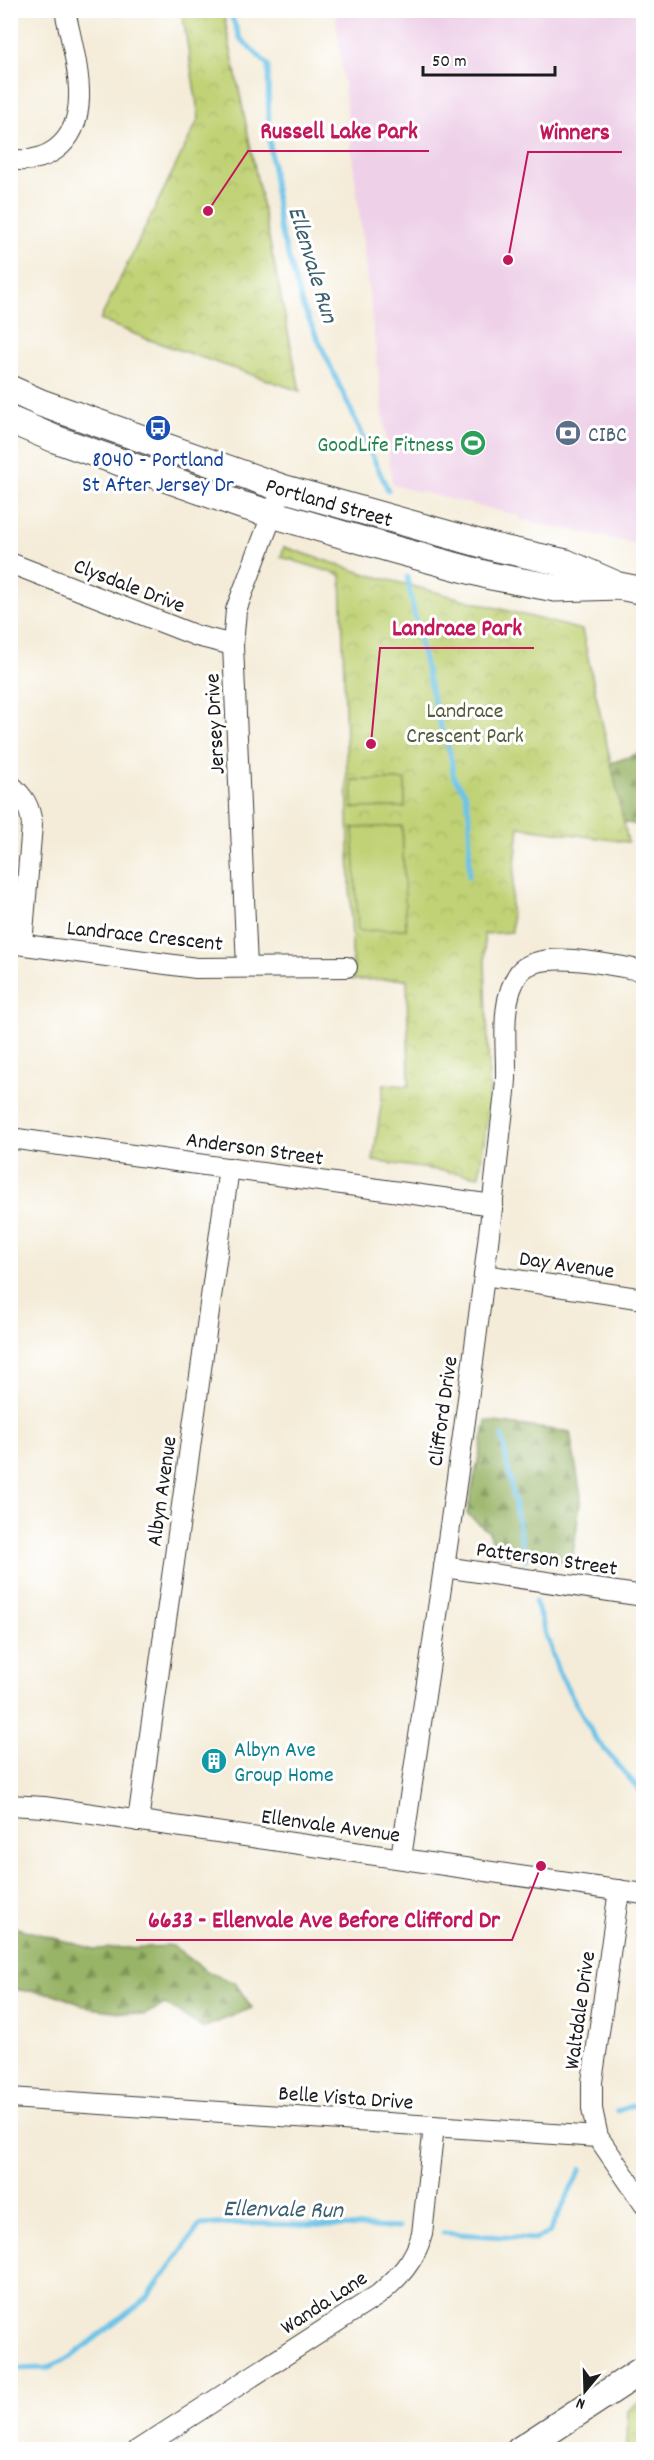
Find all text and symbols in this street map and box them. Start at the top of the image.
scale bar [423,39,555,77]
text: 50 m [432,50,467,75]
callout: Russell Lake Park [248,109,429,151]
callout: Winners [528,110,622,152]
text: Russell Lake Park [260,116,418,150]
text: Winners [540,117,610,151]
water label: Ellenvale Run [277,202,345,328]
bus stop icon: 8040 - Portland St After Jersey Dr [143,413,173,443]
bank icon: CIBC [553,418,583,448]
place label: CIBC [588,421,627,452]
sports icon: GoodLife Fitness [458,428,488,458]
place label: GoodLife Fitness [317,431,454,462]
place label: 8040 - Portland St After Jersey Dr [82,446,235,502]
street label: Portland Street [261,471,396,537]
street label: Clysdale Drive [68,552,189,623]
callout: Landrace Park [380,606,534,648]
text: Landrace Park [392,613,522,647]
street label: Jersey Drive [198,673,235,775]
park label: Landrace Crescent Park [406,697,524,753]
street label: Landrace Crescent [65,914,224,961]
street label: Anderson Street [184,1126,325,1175]
street label: Day Avenue [517,1244,616,1288]
street label: Clifford Drive [421,1355,468,1468]
street label: Albyn Avenue [140,1434,187,1549]
street label: Patterson Street [474,1535,619,1586]
place label: Albyn Ave Group Home [234,1736,334,1792]
building icon: Albyn Ave Group Home [199,1746,229,1776]
street label: Ellenvale Avenue [259,1802,402,1853]
callout: 6633 - Ellenvale Ave Before Clifford Dr [136,1898,512,1940]
text: 6633 - Ellenvale Ave Before Clifford Dr [148,1905,501,1939]
street label: Waltdale Drive [558,1949,605,2072]
street label: Belle Vista Drive [277,2079,414,2120]
water label: Ellenvale Run [223,2193,344,2229]
street label: Wanda Lane [275,2264,374,2344]
north arrow [555,2361,615,2421]
text: N [573,2391,588,2415]

